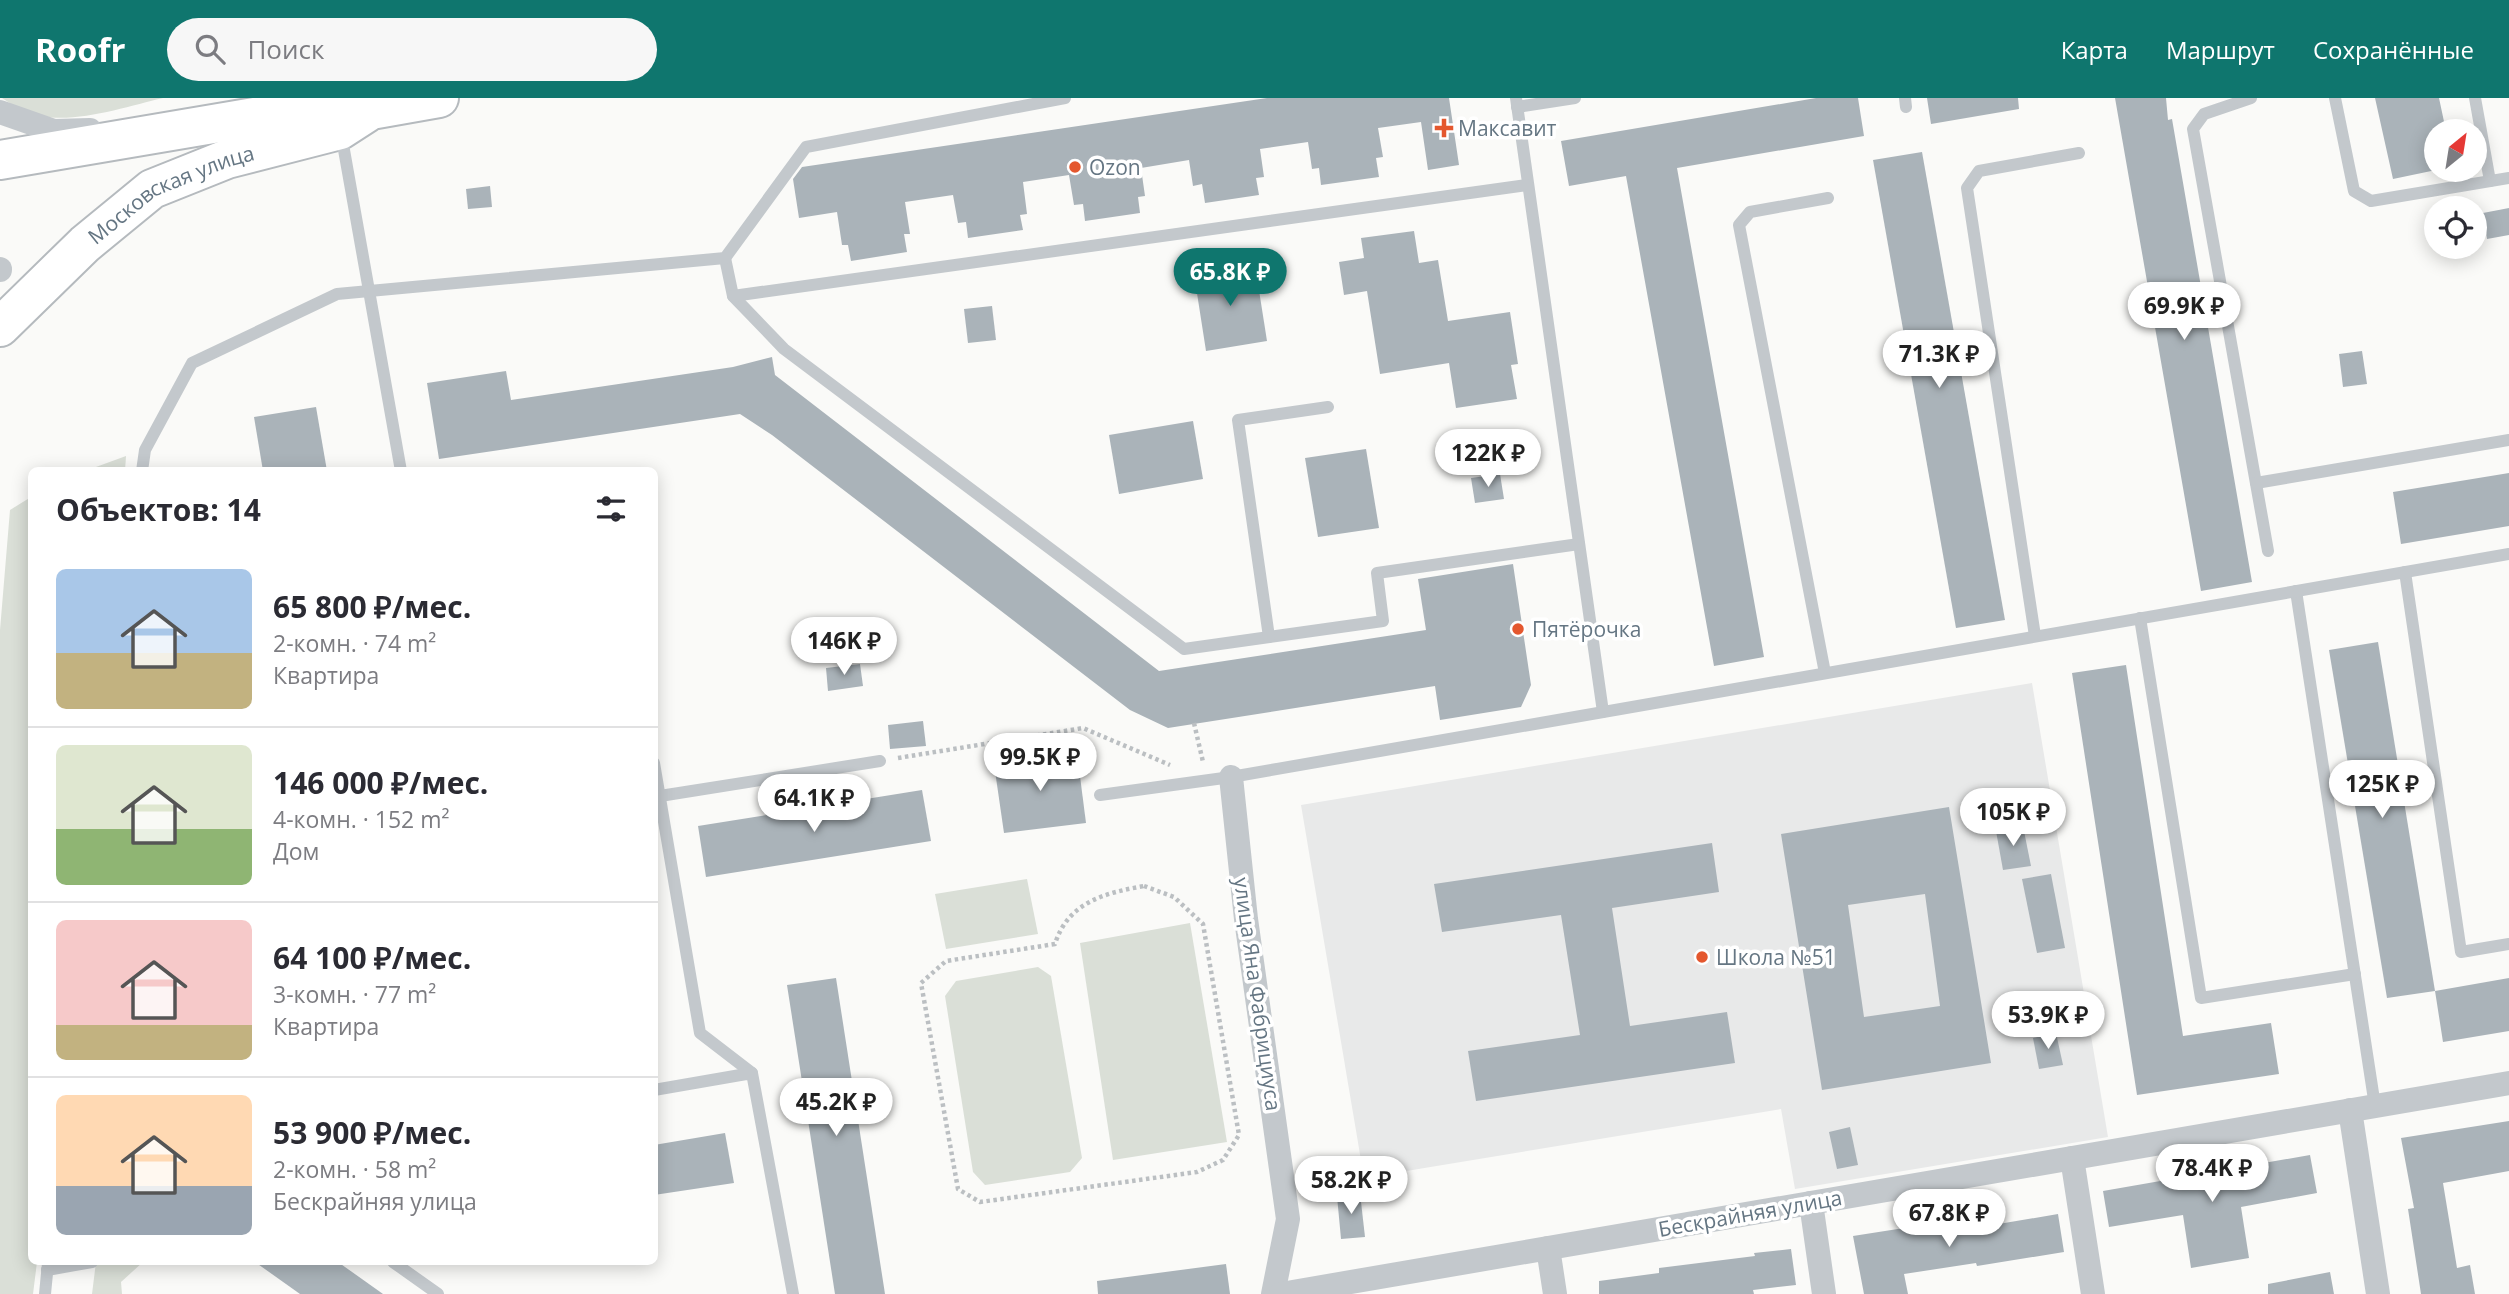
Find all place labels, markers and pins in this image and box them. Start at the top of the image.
place label: Максавит [1458,114,1557,142]
marker: Максавит [1436,120,1452,136]
place label: Ozon [1089,153,1141,181]
marker: Ozon [1067,159,1083,175]
pin: 65.8K ₽ [1165,248,1295,308]
pin: 69.9K ₽ [2119,282,2249,342]
pin: 71.3K ₽ [1874,330,2004,390]
pin: 122K ₽ [1431,430,1545,489]
place label: Пятёрочка [1532,615,1641,643]
pin: 146K ₽ [787,618,901,677]
marker: Пятёрочка [1510,621,1526,637]
pin: 99.5K ₽ [975,734,1105,793]
pin: 125K ₽ [2325,760,2439,820]
pin: 64.1K ₽ [749,774,879,834]
pin: 105K ₽ [1956,788,2070,848]
place label: Школа №51 [1716,943,1836,971]
marker: Школа №51 [1694,949,1710,965]
pin: 53.9K ₽ [1983,992,2113,1051]
pin: 45.2K ₽ [771,1079,901,1138]
pin: 78.4K ₽ [2147,1144,2277,1204]
pin: 58.2K ₽ [1286,1156,1416,1216]
pin: 67.8K ₽ [1884,1190,2014,1249]

